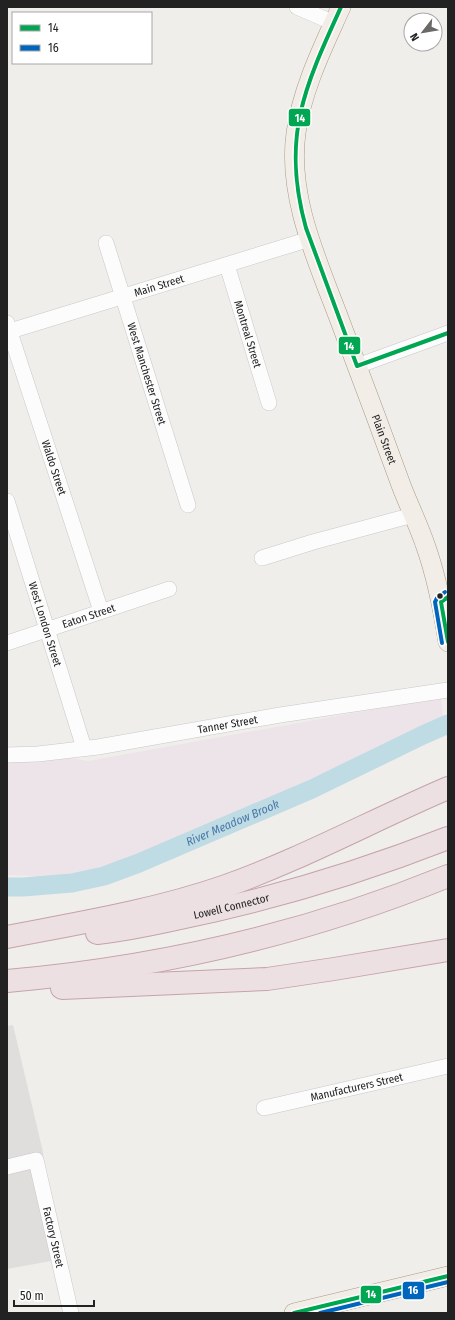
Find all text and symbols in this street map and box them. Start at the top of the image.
legend [12,12,152,64]
north arrow [403,12,443,52]
text: 14 [48,21,59,35]
text: N [408,31,422,43]
text: 16 [48,41,59,55]
line badge: 14 [288,108,311,127]
text: 14 [295,112,305,125]
street label: Main Street [132,271,186,299]
street label: Montreal Street [232,299,264,370]
street label: West Manchester Street [125,321,169,427]
line badge: 14 [338,336,361,355]
text: 14 [344,340,354,353]
street label: Plain Street [369,413,400,466]
street label: Waldo Street [39,438,69,497]
street label: West London Street [26,580,65,668]
unlabelled marker [435,591,445,601]
street label: Eaton Street [60,601,117,631]
street label: Tanner Street [197,713,259,736]
water label: River Meadow Brook [184,797,281,849]
street label: Lowell Connector [192,891,271,921]
street label: Manufacturers Street [309,1070,404,1104]
street label: Factory Street [40,1206,67,1269]
line badge: 16 [402,1281,425,1300]
scale bar [14,1282,94,1308]
text: 16 [408,1284,418,1297]
line badge: 14 [360,1285,382,1304]
text: 14 [366,1288,376,1301]
text: 50 m [20,1289,44,1303]

